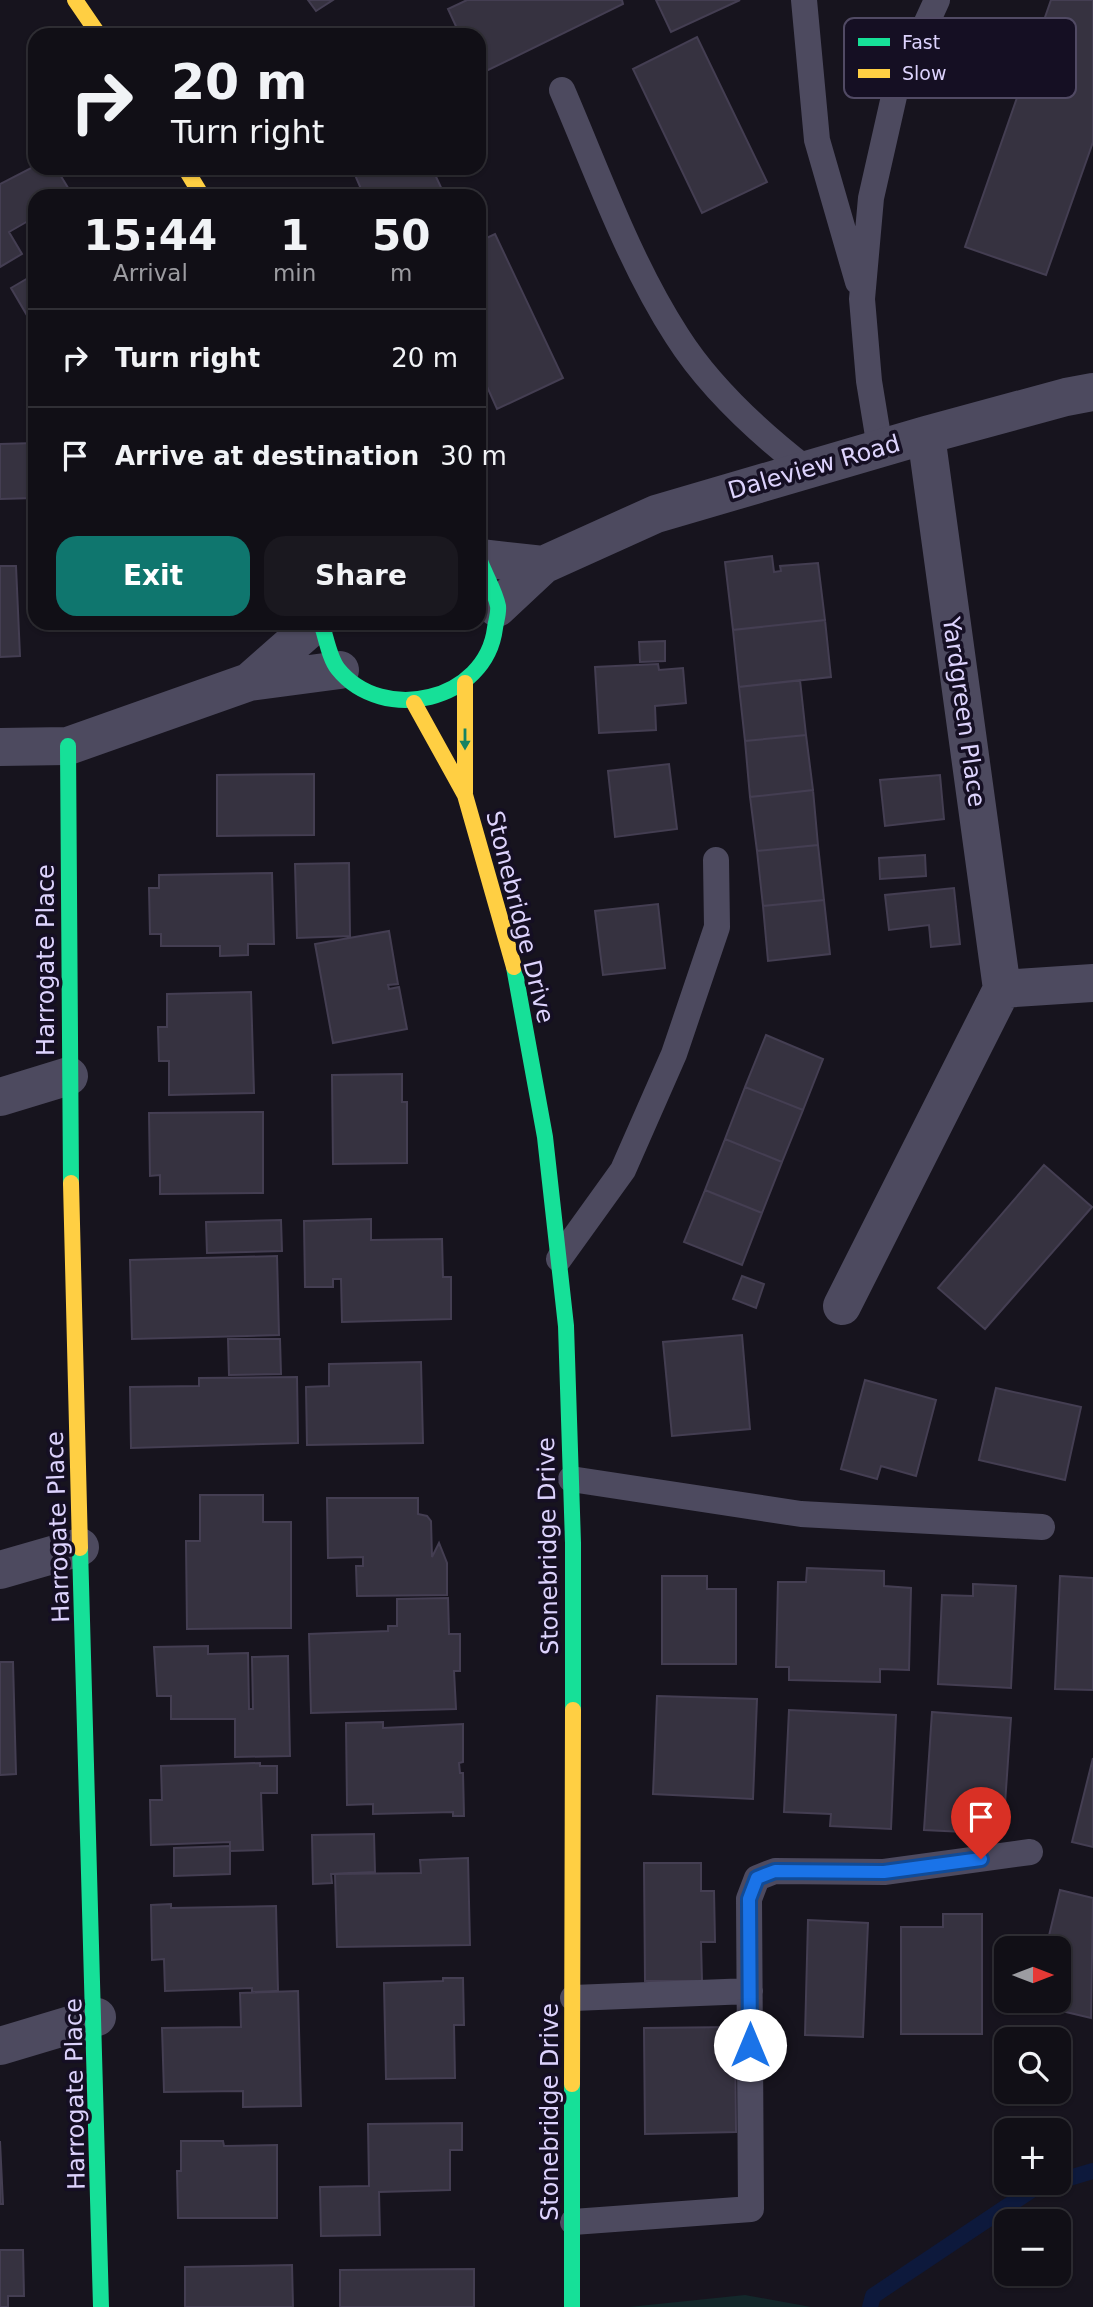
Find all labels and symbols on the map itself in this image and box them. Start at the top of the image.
legend [844,18,1076,98]
text: Fast [902,31,940,53]
text: Slow [902,62,947,84]
street label: Daleview Road [725,429,903,505]
street label: Yardgreen Place [937,614,991,809]
one-way arrow [459,728,471,750]
street label: Stonebridge Drive [480,808,560,1026]
street label: Harrogate Place [32,864,60,1056]
street label: Harrogate Place [41,1431,75,1623]
street label: Stonebridge Drive [532,1437,564,1655]
pin [951,1787,1011,1859]
north arrow [994,1936,1071,2012]
street label: Harrogate Place [59,1998,91,2190]
street label: Stonebridge Drive [536,2003,564,2221]
position arrow [713,2008,787,2082]

